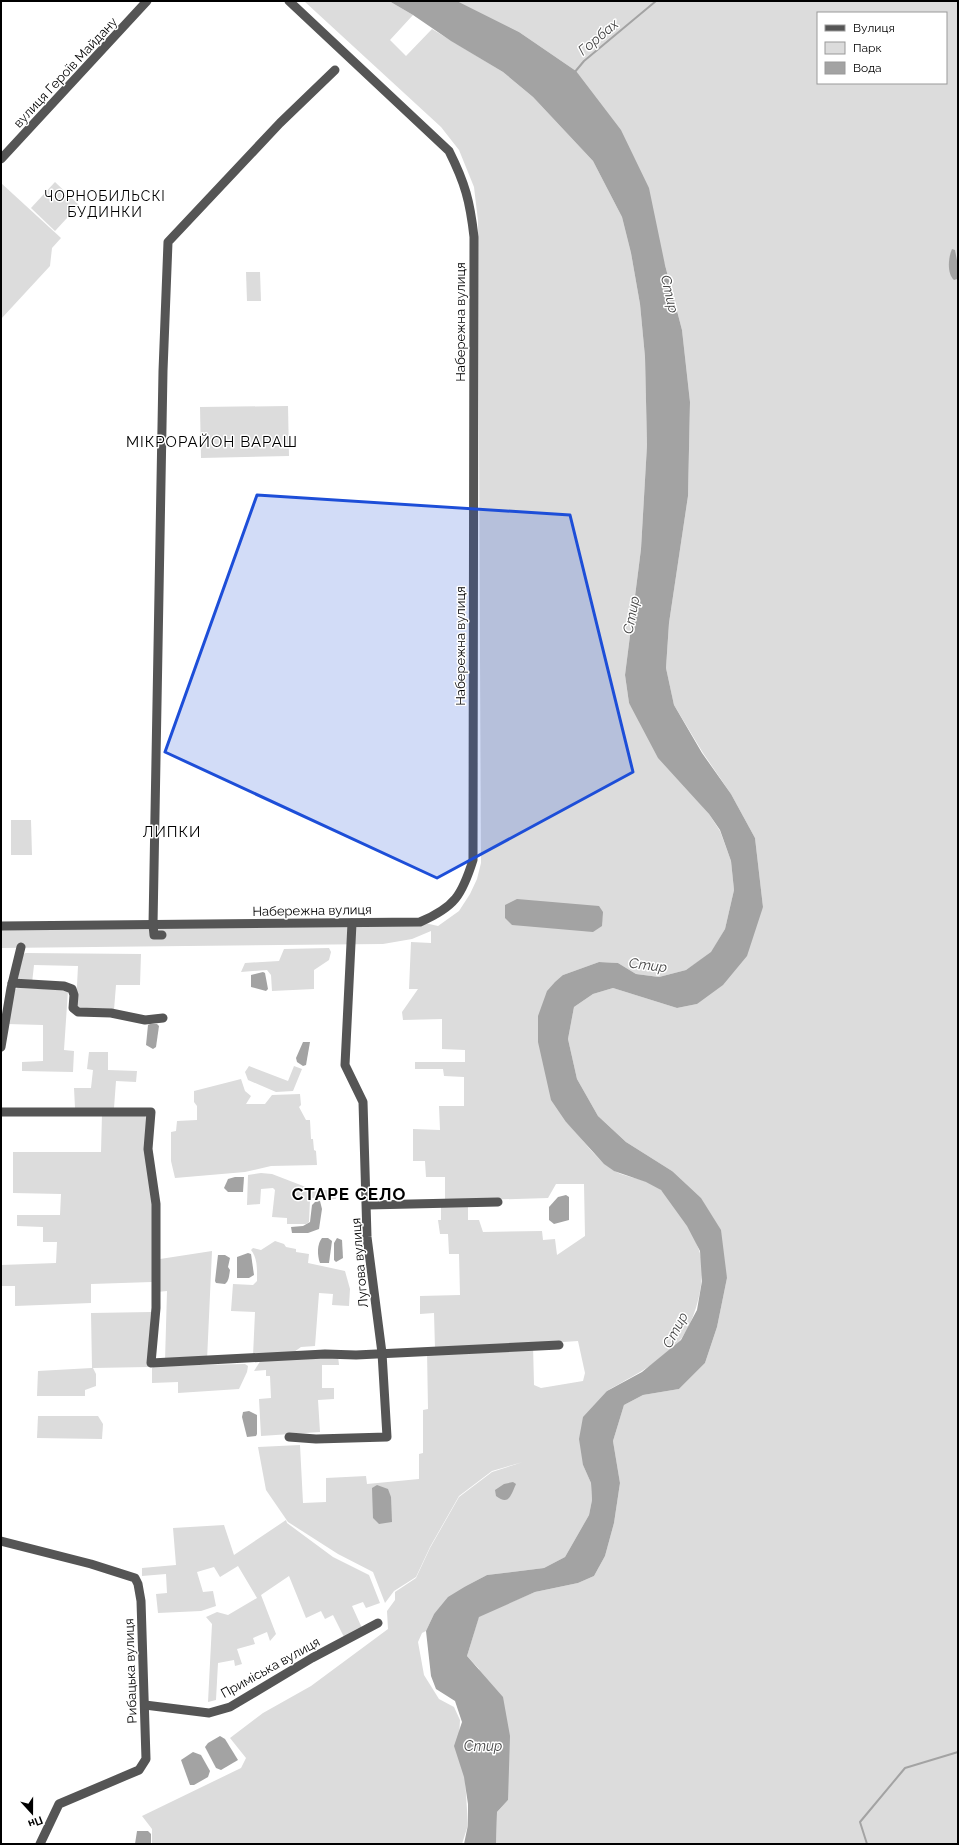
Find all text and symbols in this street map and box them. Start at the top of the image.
legend [817,12,947,84]
street label: вулиця Героїв Майдану [10,14,120,131]
water label: Горбах [575,15,622,58]
text: Вулиця [853,21,895,35]
text: Парк [853,41,882,55]
text: Вода [853,61,882,75]
district label: ЧОРНОБИЛЬСКІ БУДИНКИ [44,188,166,220]
street label: Набережна вулиця [453,262,468,382]
water label: Стир [658,273,682,315]
district label: МІКРОРАЙОН ВАРАШ [126,433,298,451]
street label: Набережна вулиця [453,586,468,706]
water label: Стир [619,595,643,635]
district label: ЛИПКИ [143,823,201,841]
street label: Набережна вулиця [252,902,372,919]
water label: Стир [628,955,668,975]
district label: СТАРЕ СЕЛО [292,1184,406,1204]
street label: Лугова вулиця [348,1217,371,1309]
water label: Стир [659,1309,691,1351]
street label: Рибацька вулиця [121,1618,140,1724]
street label: Приміська вулиця [218,1634,322,1701]
water label: Стир [464,1738,502,1754]
north arrow [12,1793,52,1833]
text: Пн [26,1813,45,1831]

